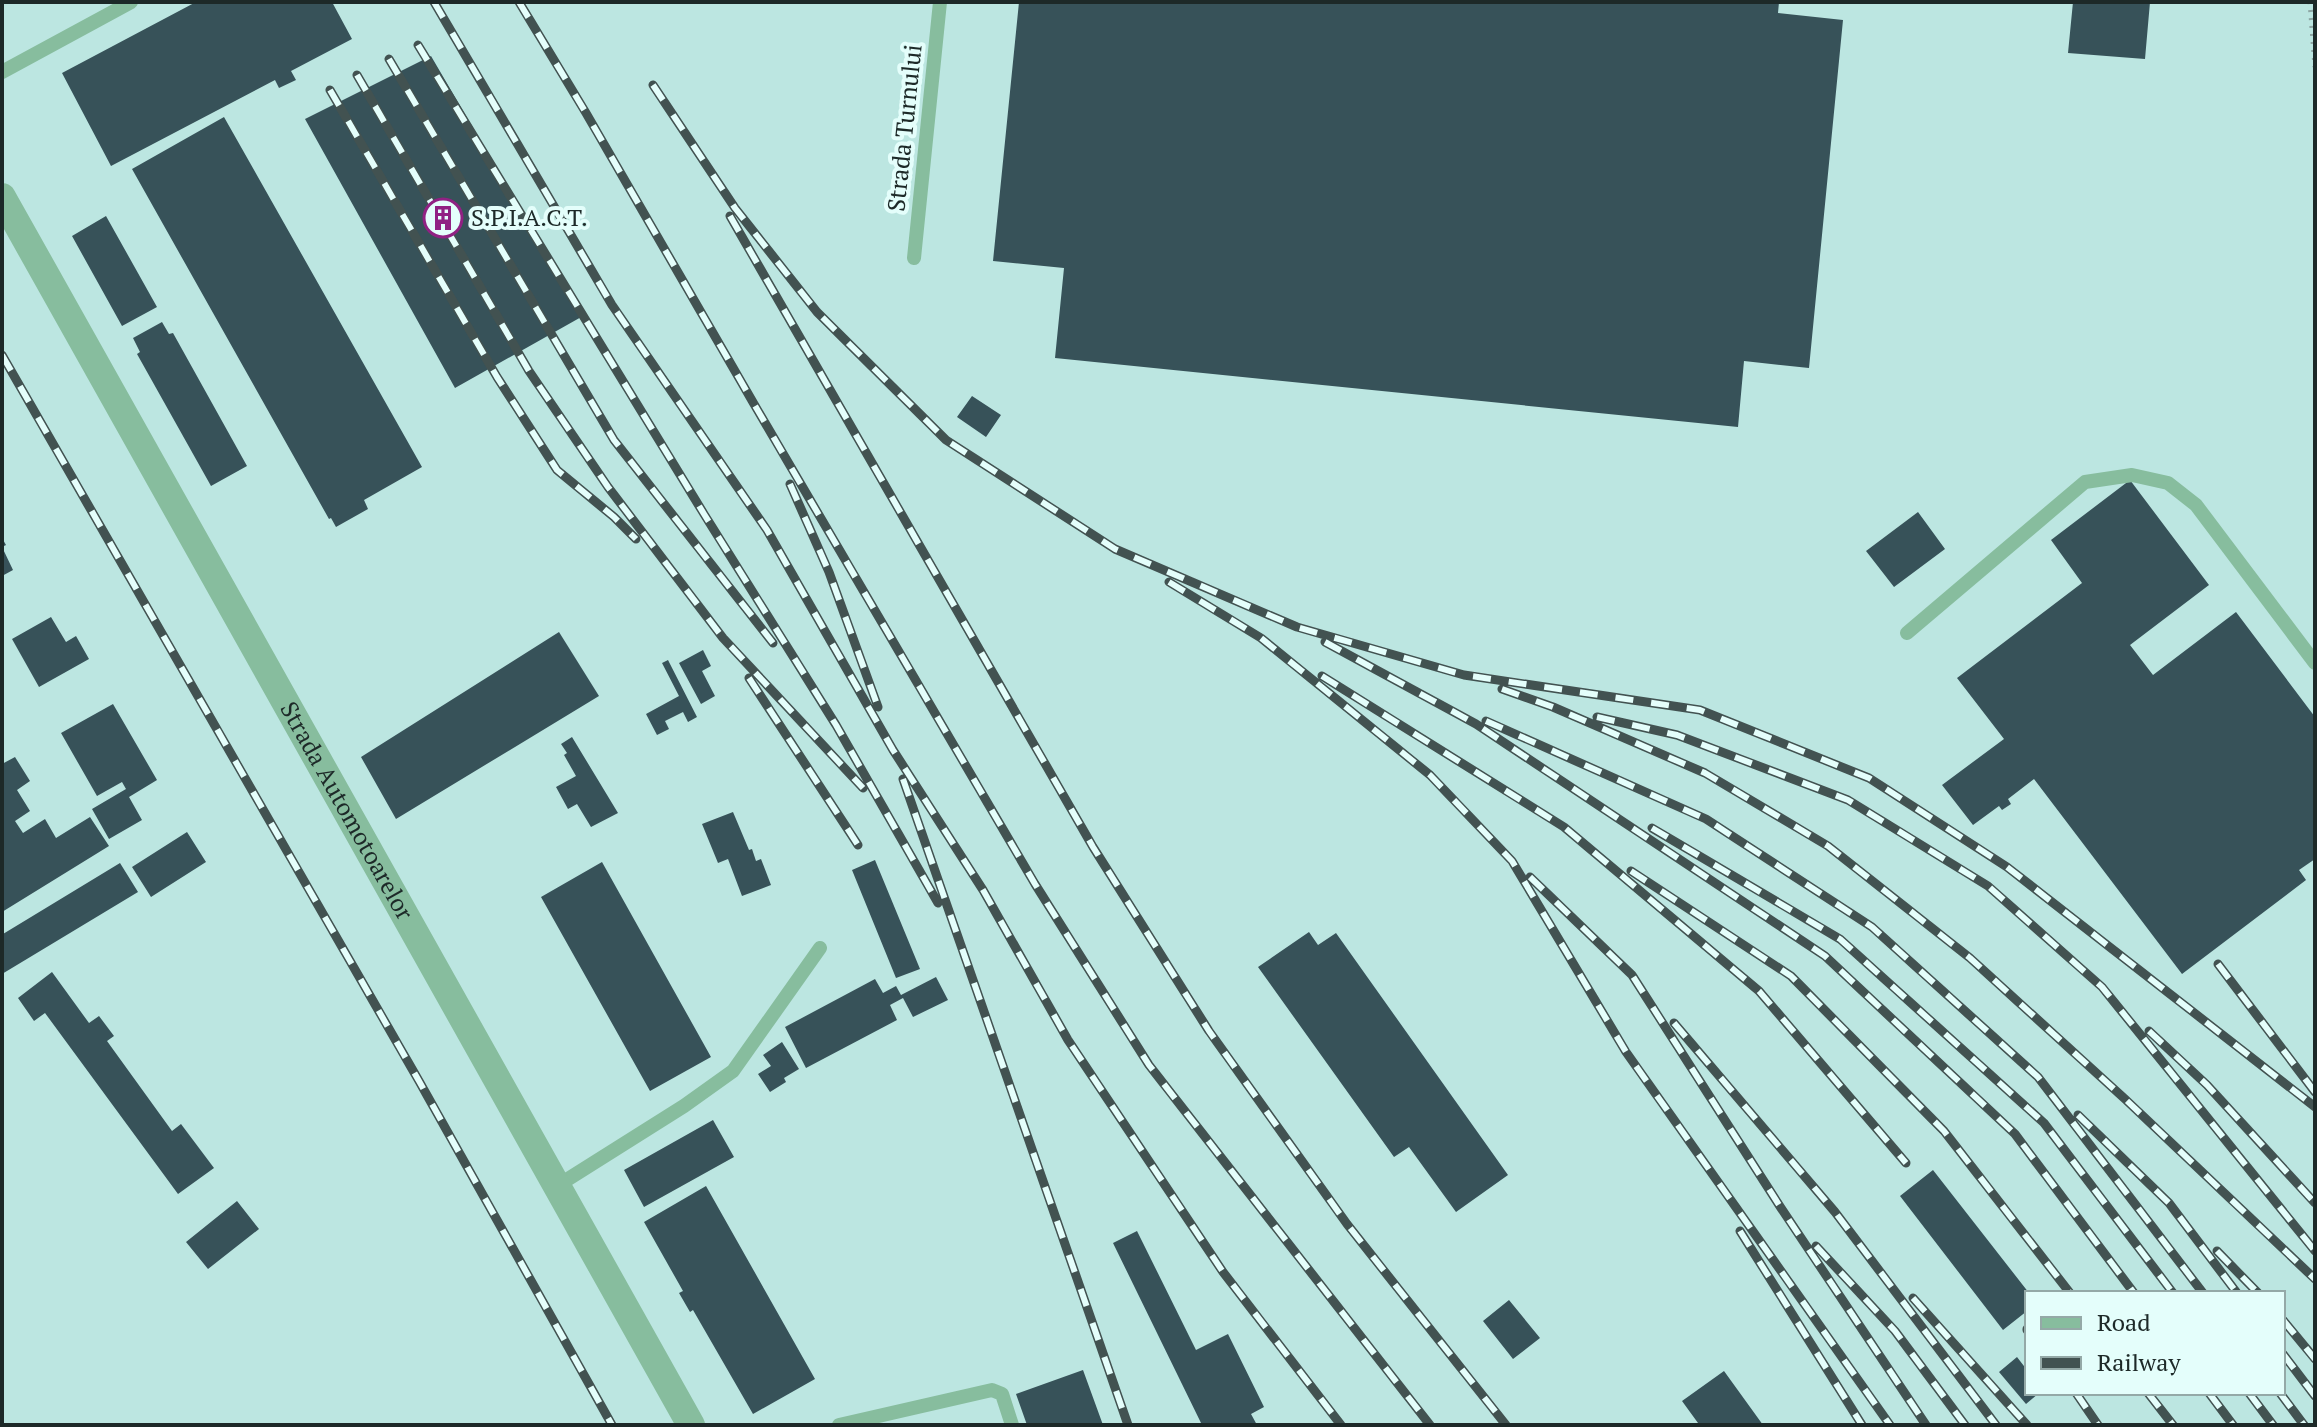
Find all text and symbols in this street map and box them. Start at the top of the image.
street label: Strada Turnului [879,43,929,213]
building icon: S.P.I.A.C.T. [422,197,464,239]
place label: S.P.I.A.C.T. [471,201,588,233]
street label: Strada Automotoarelor [273,696,422,926]
legend [2025,1291,2285,1395]
text: Road [2097,1306,2151,1338]
text: Railway [2097,1346,2181,1378]

